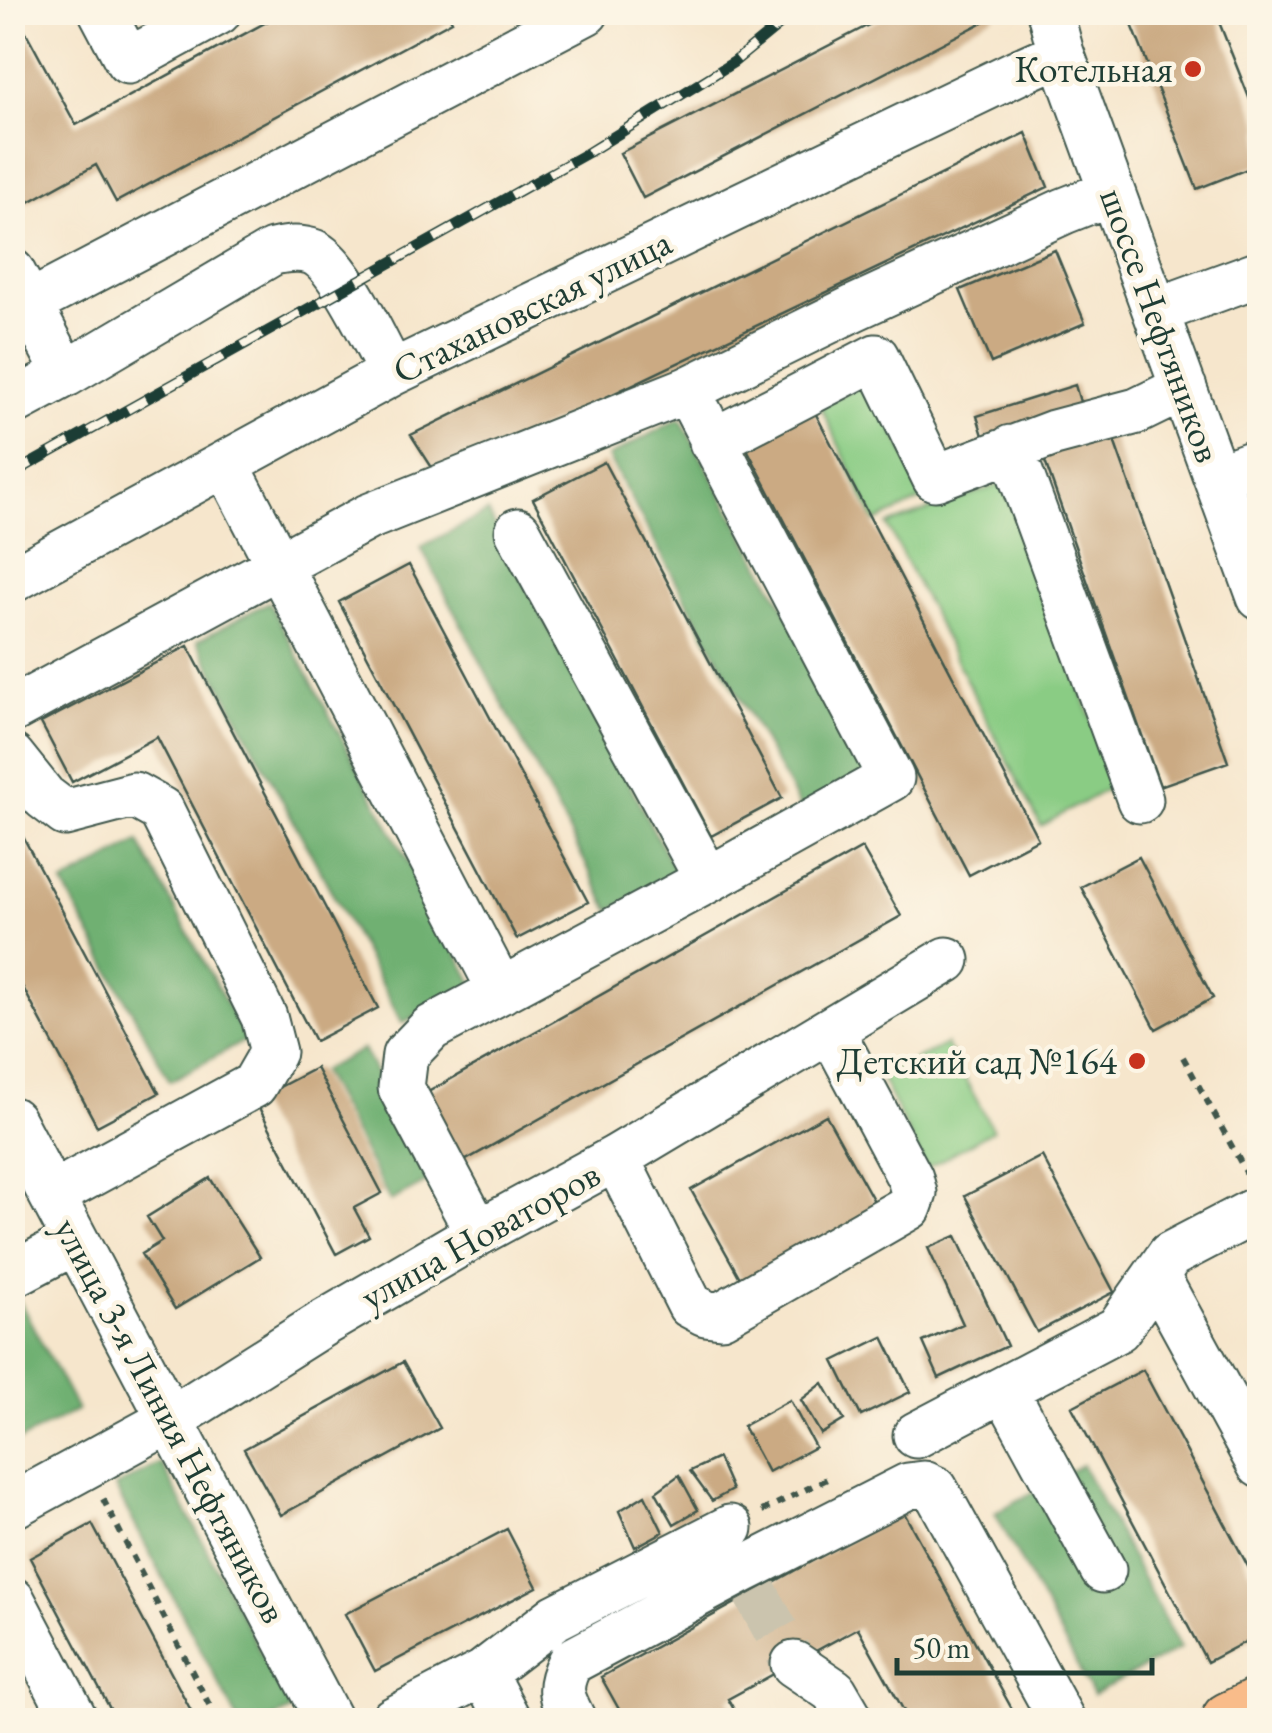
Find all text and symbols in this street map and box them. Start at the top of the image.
place label: Котельная [1014,44,1173,93]
marker: Котельная [1182,58,1204,80]
street label: шоссе Нефтяников [1089,181,1234,469]
street label: Стахановская улица [384,216,680,394]
place label: Детский сад №164 [836,1036,1118,1085]
marker: Детский сад №164 [1126,1050,1148,1072]
street label: улица Новаторов [351,1149,608,1321]
street label: улица 3-я Линия Нефтяников [44,1209,299,1631]
scale bar [897,1613,1152,1675]
text: 50 m [912,1628,970,1667]

